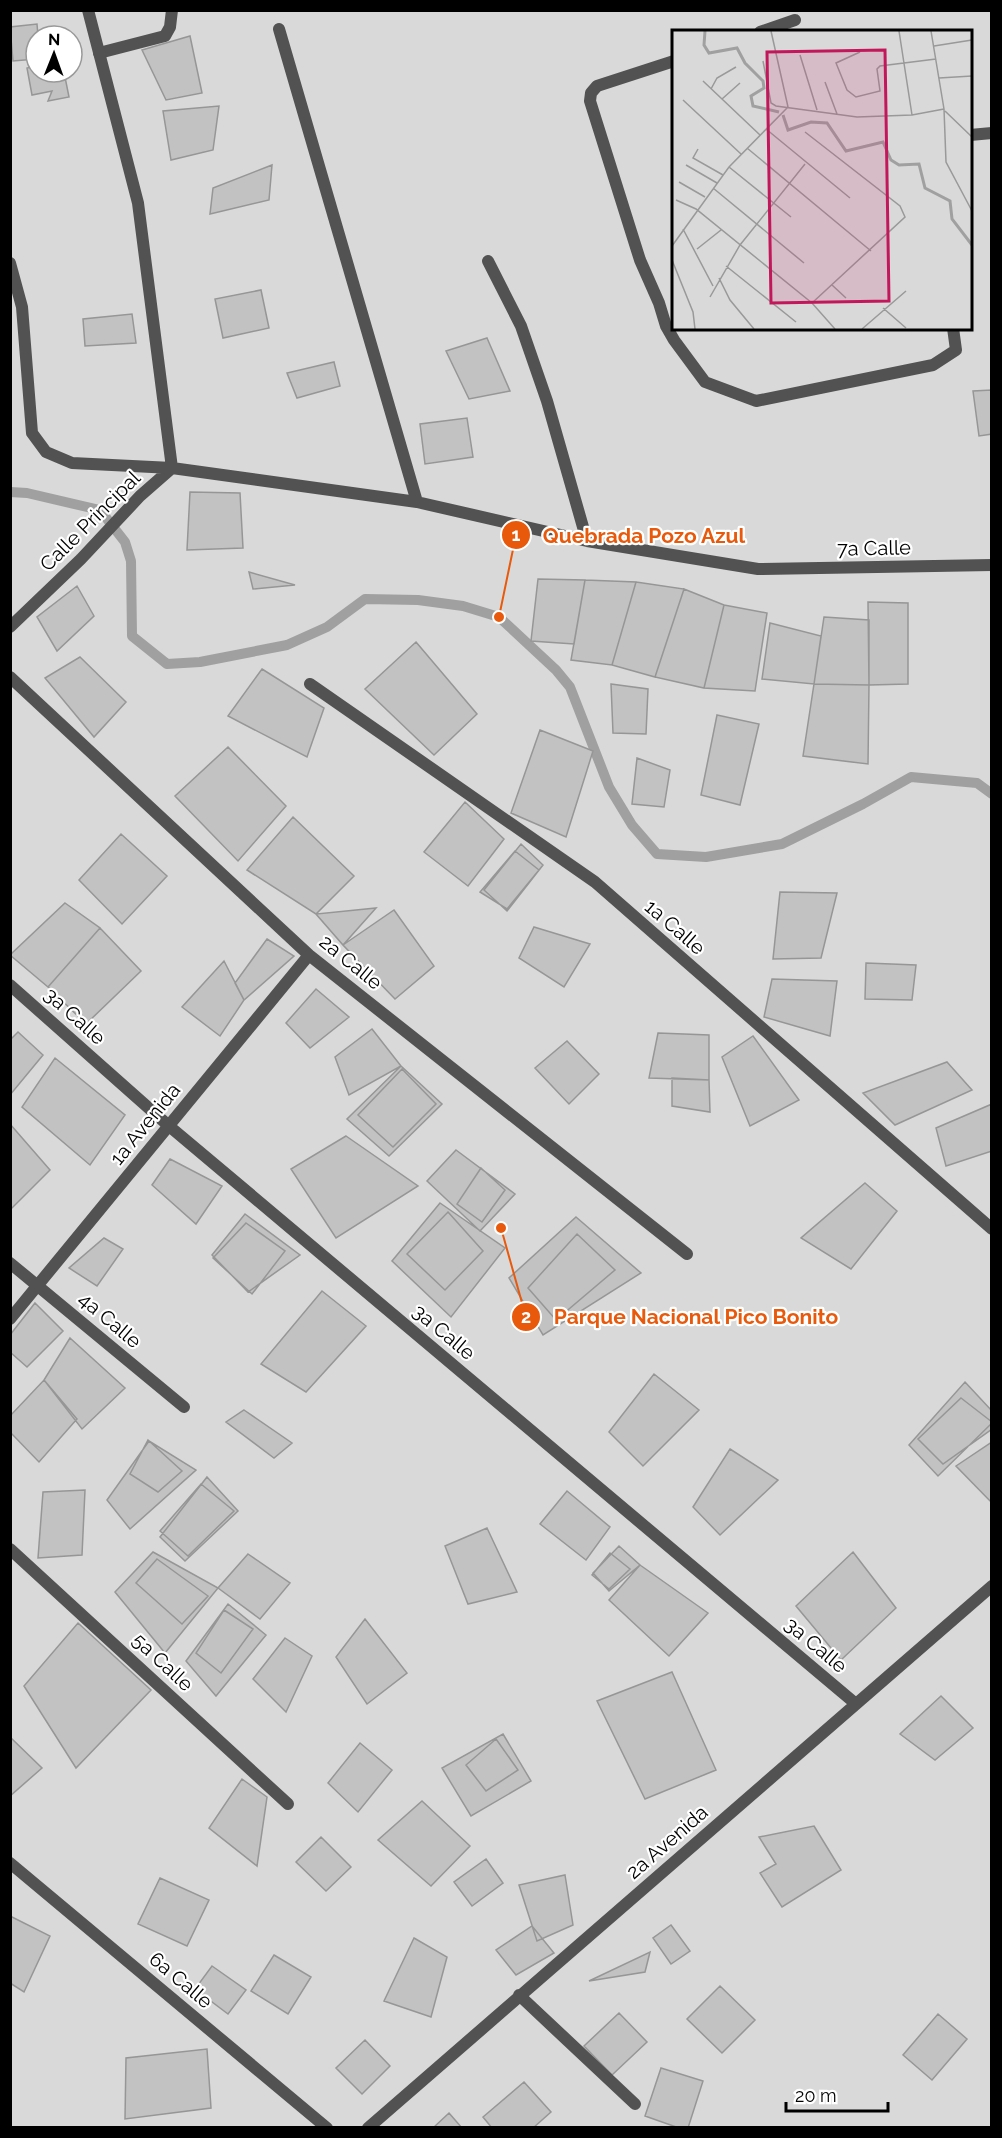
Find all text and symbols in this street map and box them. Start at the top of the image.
north arrow [24,24,84,84]
text: N [48,30,61,49]
inset map [672,30,972,330]
street label: Calle Principal [35,466,145,576]
callout: Quebrada Pozo Azul [501,516,758,555]
text: Quebrada Pozo Azul [543,523,745,548]
text: 1 [512,524,521,545]
street label: 7a Calle [837,535,911,561]
street label: 1a Calle [640,894,710,960]
street label: 2a Calle [315,929,387,995]
street label: 3a Calle [40,982,111,1050]
street label: 1a Avenida [105,1078,185,1170]
street label: 4a Calle [74,1287,146,1353]
callout: Parque Nacional Pico Bonito [511,1297,850,1336]
street label: 3a Calle [408,1299,480,1365]
text: Parque Nacional Pico Bonito [554,1304,838,1329]
text: 2 [521,1306,531,1327]
street label: 3a Calle [780,1612,852,1678]
street label: 5a Calle [128,1628,198,1696]
street label: 2a Avenida [621,1800,713,1884]
street label: 6a Calle [144,1947,218,2014]
scale bar [786,2075,888,2113]
text: 20 m [795,2085,837,2106]

